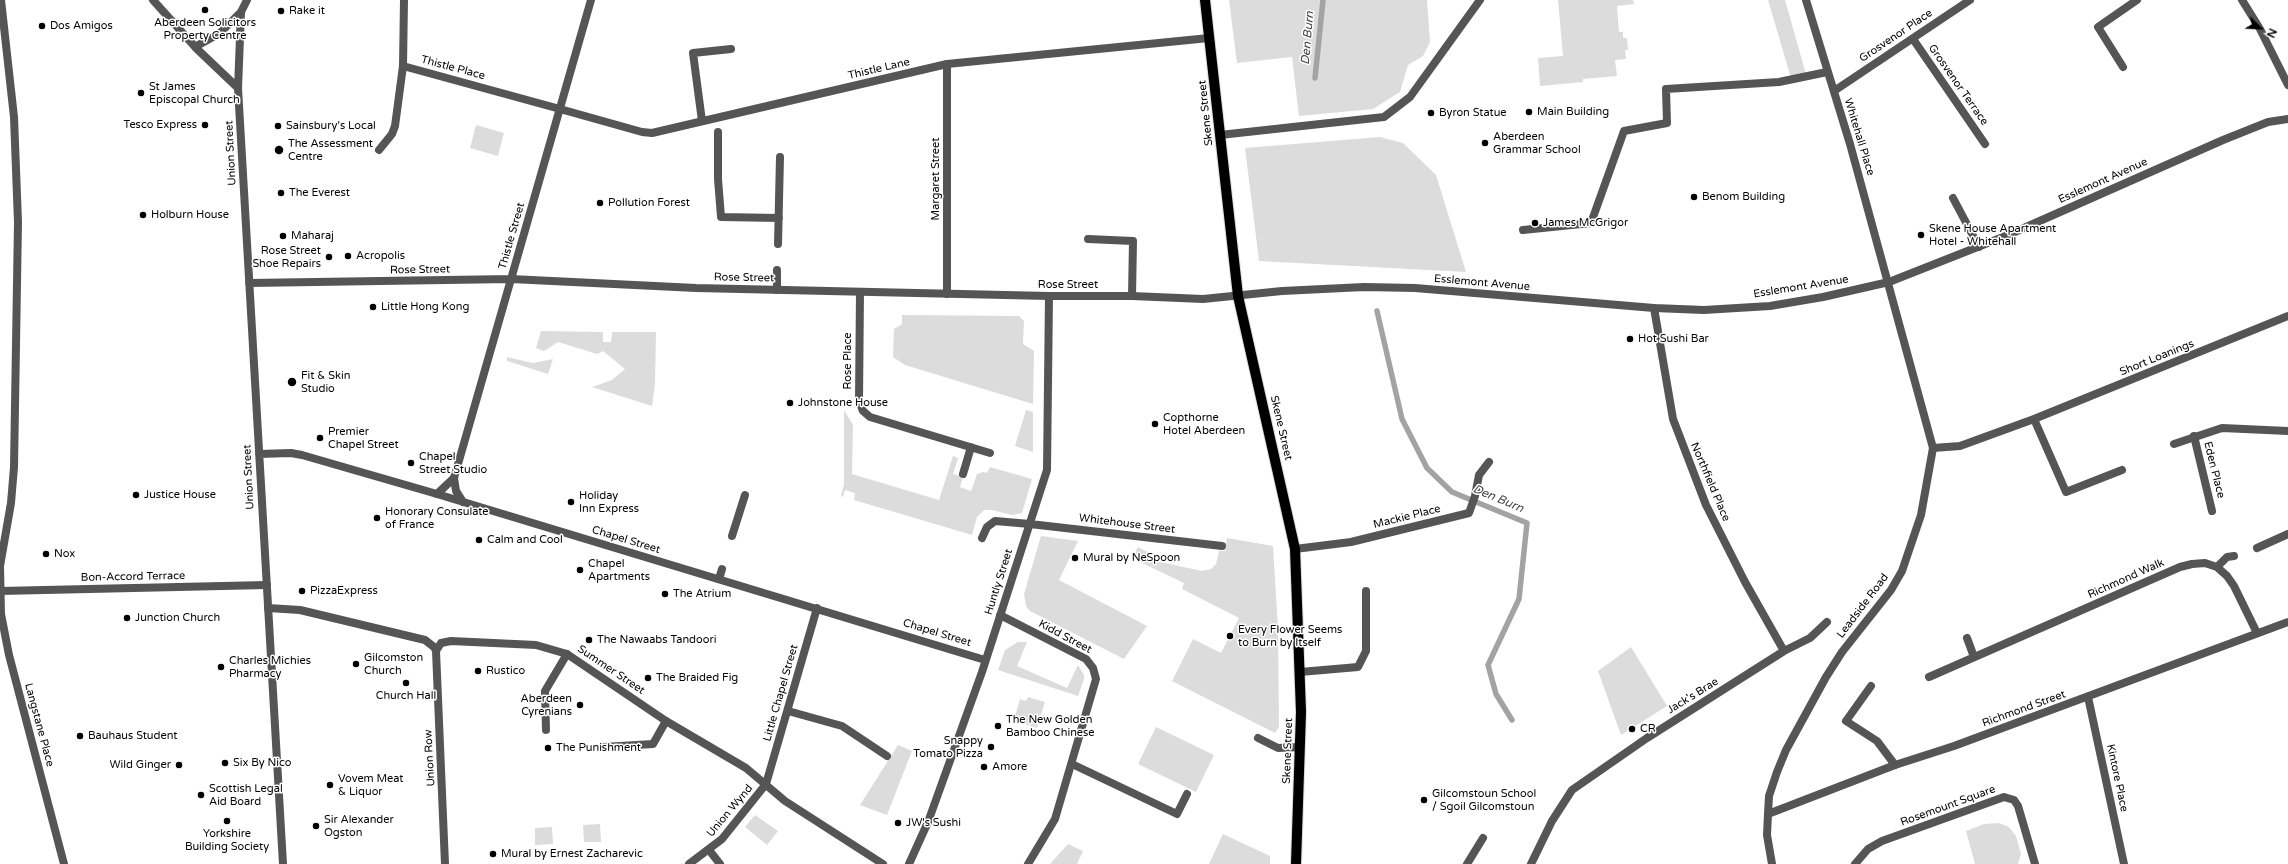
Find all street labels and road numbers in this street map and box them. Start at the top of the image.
street label: Grosvenor Place [1857,7,1935,65]
street label: Grosvenor Terrace [1925,42,1991,128]
street label: Thistle Place [420,53,486,83]
street label: Thistle Lane [847,56,911,82]
street label: Skene Street [1196,79,1216,147]
street label: Whitehall Place [1841,97,1877,177]
street label: Union Street [223,120,239,186]
street label: Margaret Street [929,138,943,220]
street label: Esslemont Avenue [2056,155,2150,207]
street label: Thistle Street [496,201,528,271]
street label: Rose Street [390,263,450,277]
street label: Rose Street [714,271,774,285]
street label: Esslemont Avenue [1433,272,1531,294]
street label: Esslemont Avenue [1752,273,1850,301]
street label: Rose Street [1038,278,1098,292]
street label: Rose Place [841,332,855,390]
street label: Short Loanings [2118,337,2196,379]
street label: Skene Street [1267,394,1295,462]
street label: Eden Place [2201,440,2227,500]
street label: Northfield Place [1687,441,1733,523]
street label: Union Street [241,444,257,510]
street label: Mackie Place [1372,502,1442,532]
street label: Whitehouse Street [1078,512,1176,536]
street label: Chapel Street [590,523,662,557]
street label: Huntly Street [982,547,1016,617]
street label: Richmond Walk [2086,556,2166,602]
street label: Bon-Accord Terrace [81,569,185,585]
street label: Leadside Road [1834,571,1892,641]
street label: Chapel Street [901,616,973,650]
street label: Kidd Street [1036,617,1094,657]
street label: Summer Street [575,643,647,697]
street label: Little Chapel Street [761,643,801,743]
street label: Jack's Brae [1665,675,1721,717]
street label: Langstane Place [22,682,56,768]
street label: Richmond Street [1980,688,2068,730]
street label: Skene Street [1280,718,1296,784]
street label: Union Row [422,729,438,787]
street label: Kintore Place [2103,743,2131,813]
street label: Union Wynd [704,782,756,840]
street label: Rosemount Square [1899,783,1997,829]

